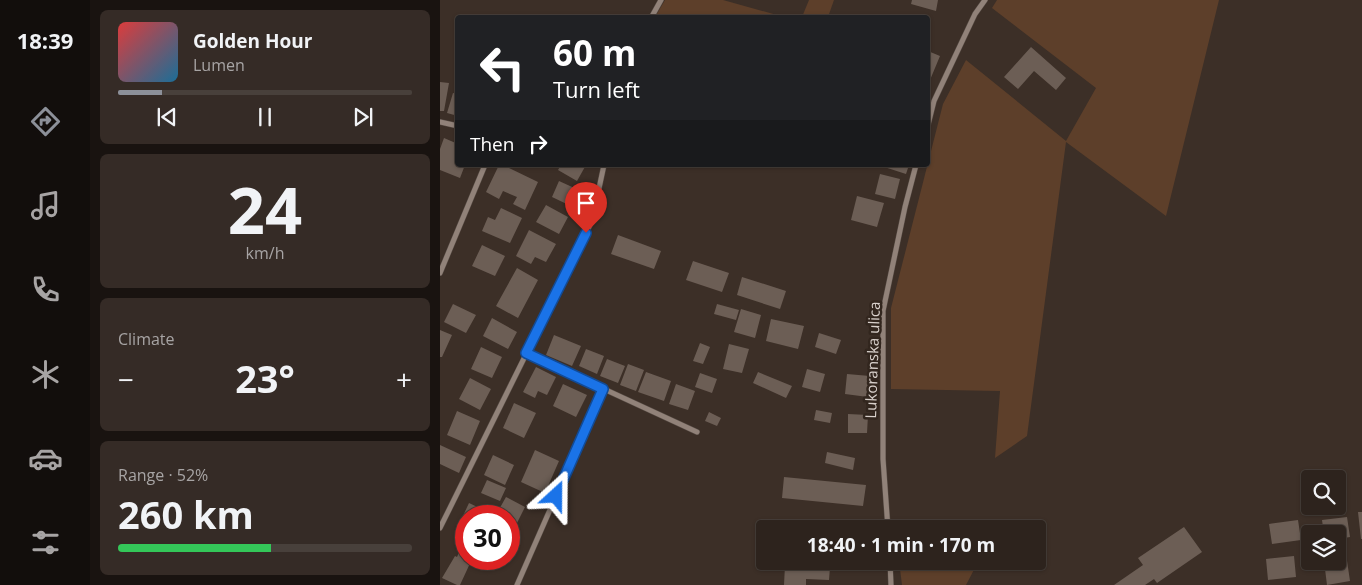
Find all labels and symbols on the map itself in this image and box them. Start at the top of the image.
pin [565,182,607,233]
street label: Lukoranska ulica [860,301,884,419]
position arrow [529,469,581,521]
speed limit sign: 30 [455,505,520,570]

